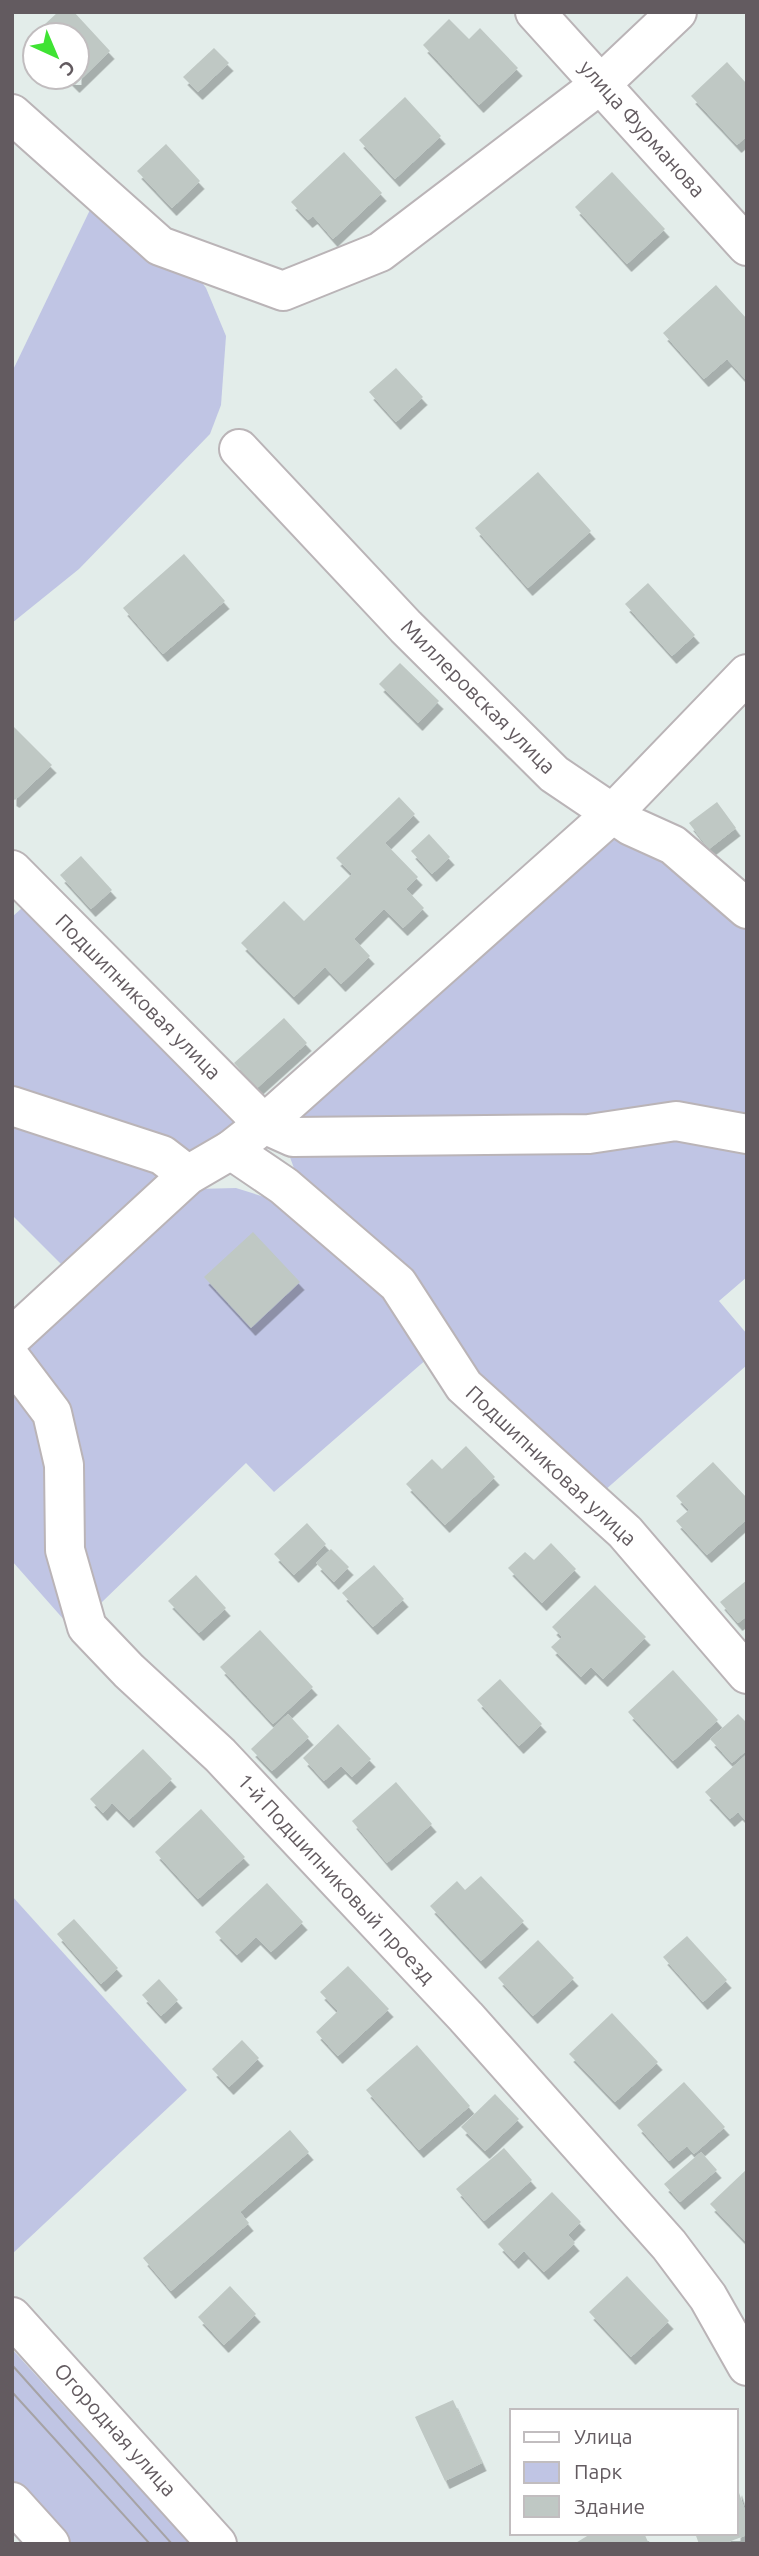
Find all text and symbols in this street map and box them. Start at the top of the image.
north arrow [21,21,91,91]
street label: улица Фурманова [575,55,710,202]
text: С [56,56,80,80]
street label: Миллеровская улица [397,614,561,778]
street label: Подшипниковая улица [51,909,226,1084]
street label: Подшипниковая улица [462,1380,642,1550]
street label: 1-й Подшипниковый проезд [233,1768,440,1988]
street label: Огородная улица [50,2358,182,2501]
legend [510,2409,738,2535]
text: Улица [574,2424,632,2448]
text: Парк [574,2459,623,2483]
text: Здание [574,2494,645,2518]

